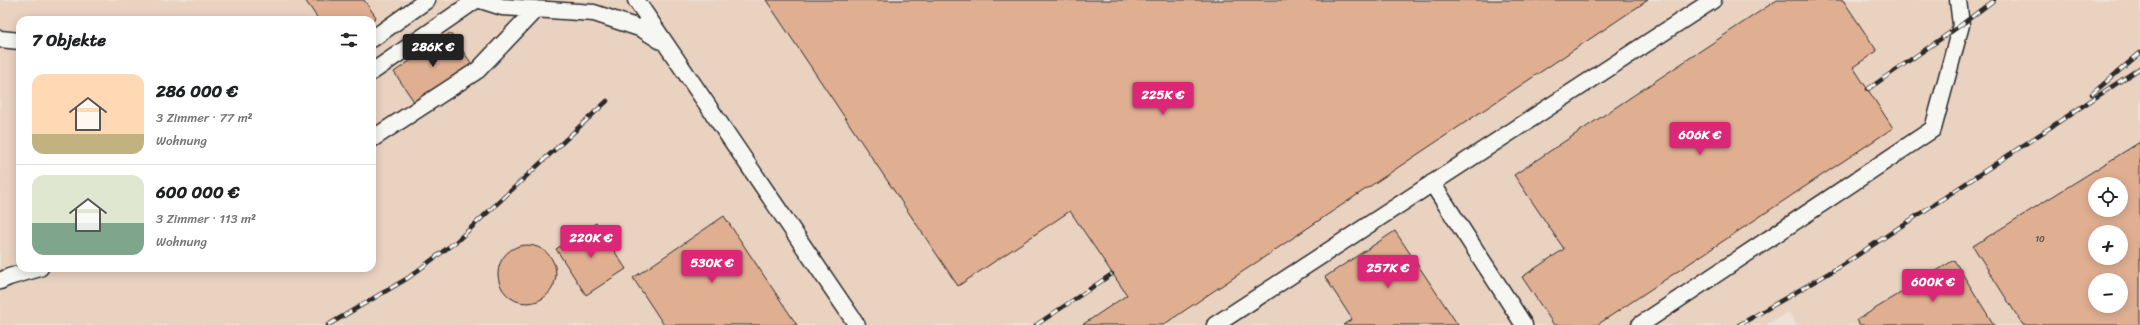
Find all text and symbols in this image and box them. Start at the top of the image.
text: 7 Objekte [32,25,106,55]
icon: filters [338,29,360,51]
pin: 286K € [400,34,466,68]
text: 286K € [412,35,454,58]
text: 286 000 € [156,76,238,106]
pin: 225K € [1130,82,1196,116]
text: 225K € [1142,83,1184,106]
icon: home [64,90,112,138]
text: 3 Zimmer · 77 m² [156,106,253,129]
pin: 606K € [1667,122,1733,156]
text: 606K € [1679,123,1721,146]
text: Wohnung [156,129,207,152]
text: 600 000 € [156,177,240,207]
map controls [2088,177,2128,313]
button: locate [2088,177,2128,217]
icon: home [64,191,112,239]
text: 3 Zimmer · 113 m² [156,207,256,230]
pin: 220K € [558,225,624,259]
button: + [2088,225,2128,265]
text: 220K € [569,226,613,249]
text: Wohnung [156,230,207,253]
house number: 10 [2035,231,2045,247]
pin: 530K € [679,250,745,284]
text: 530K € [690,251,734,274]
pin: 257K € [1355,255,1421,289]
text: 257K € [1367,256,1409,279]
pin: 600K € [1900,269,1966,303]
text: 600K € [1911,270,1955,293]
button: − [2088,273,2128,313]

